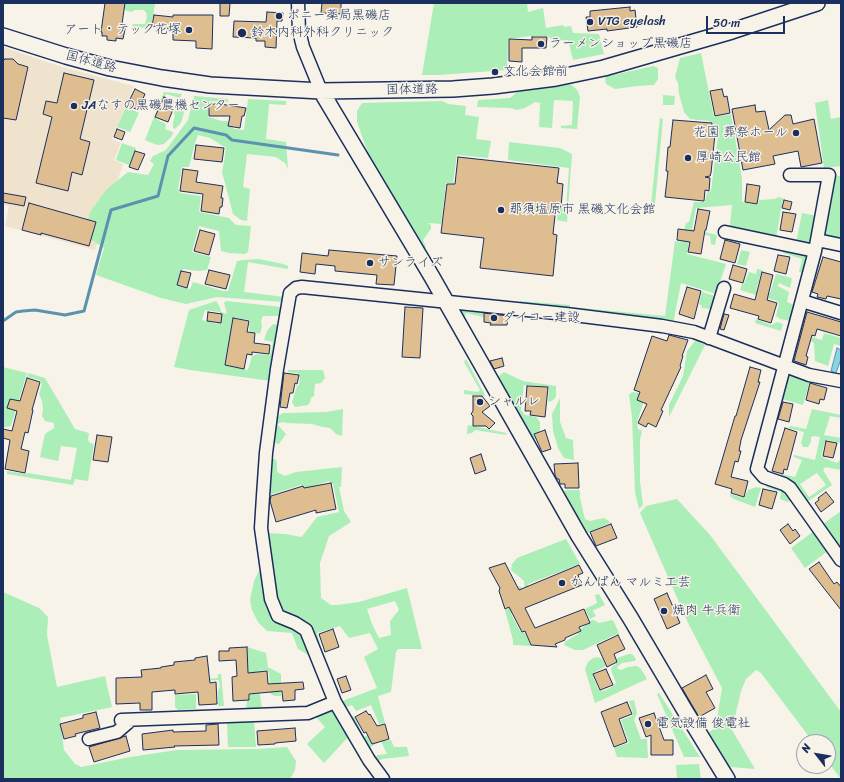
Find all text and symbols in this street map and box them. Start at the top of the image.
place label: ポニー薬局黒磯店 [287,8,391,24]
scale bar [708,8,787,34]
marker: ポニー薬局黒磯店 [274,11,284,21]
text: 50 m [713,12,740,34]
place label: VTG eyelash [598,14,666,30]
marker: VTG eyelash [585,17,595,27]
place label: アート・テック花塚 [65,22,181,38]
marker: アート・テック花塚 [184,25,194,35]
place label: 鈴木内科外科クリニック [251,25,394,41]
marker: 鈴木内科外科クリニック [236,27,248,39]
place label: ラーメンショップ黒磯店 [549,36,692,52]
marker: ラーメンショップ黒磯店 [536,39,546,49]
street label: 国体道路 [64,48,118,76]
place label: 文化会館前 [503,64,568,80]
marker: 文化会館前 [490,67,500,77]
street label: 国体道路 [386,82,438,98]
place label: JAなすの黒磯農機センター [82,98,240,114]
marker: JAなすの黒磯農機センター [69,101,79,111]
place label: 花園 葬祭ホール [694,125,788,141]
marker: 花園 葬祭ホール [791,128,801,138]
place label: 厚崎公民館 [696,150,761,166]
marker: 厚崎公民館 [683,153,693,163]
place label: 那須塩原市 黒磯文化会館 [509,202,655,218]
marker: 那須塩原市 黒磯文化会館 [496,205,506,215]
place label: サンライズ [378,255,443,271]
marker: サンライズ [365,258,375,268]
place label: ダイコー建設 [502,310,580,326]
marker: ダイコー建設 [489,313,499,323]
place label: シャルレ [488,394,540,410]
marker: シャルレ [475,397,485,407]
place label: かんばん マルミ工芸 [570,575,690,591]
marker: かんばん マルミ工芸 [557,578,567,588]
place label: 焼肉 牛兵衛 [672,603,740,619]
marker: 焼肉 牛兵衛 [659,606,669,616]
place label: 電気設備 俊電社 [656,716,750,732]
marker: 電気設備 俊電社 [643,719,653,729]
north arrow [796,734,836,774]
text: N [796,740,816,756]

